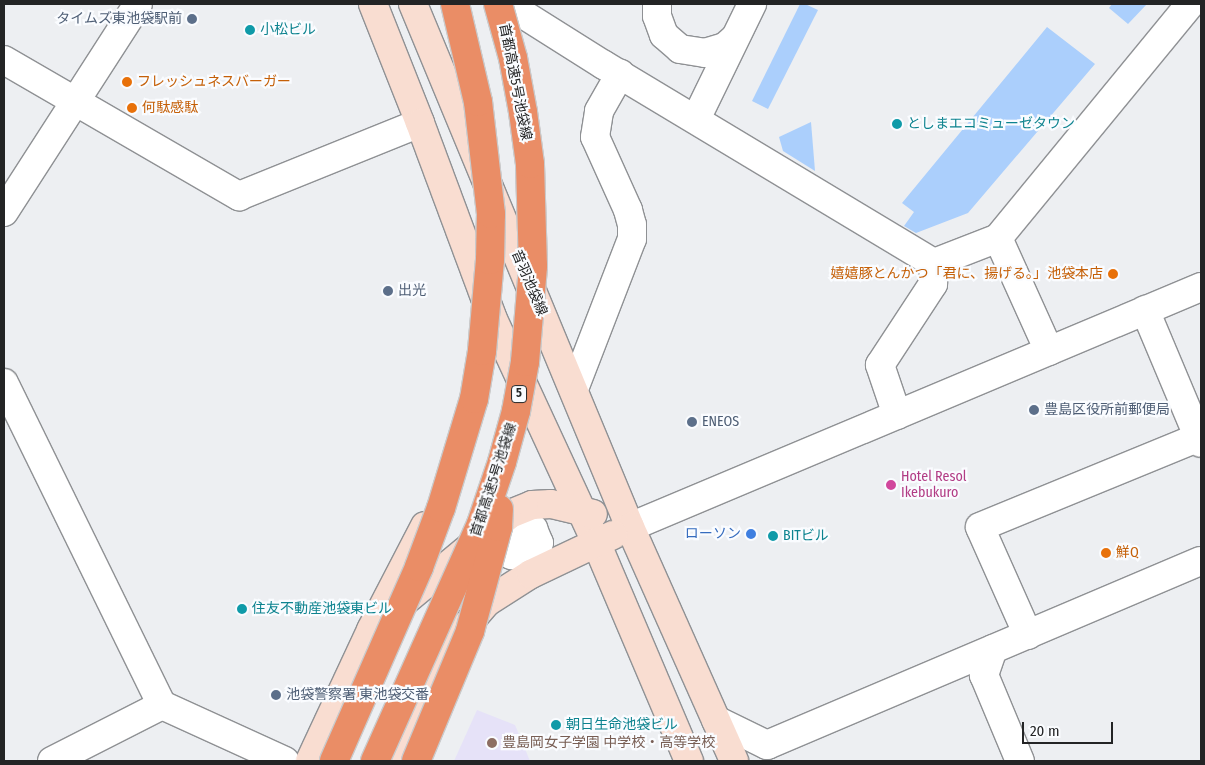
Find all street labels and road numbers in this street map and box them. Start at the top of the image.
street label: 首都高速5号池袋線 [495,22,535,142]
street label: 音羽池袋線 [508,248,550,318]
road number: 5 [510,384,528,404]
street label: 首都高速5号池袋線 [468,421,520,539]

